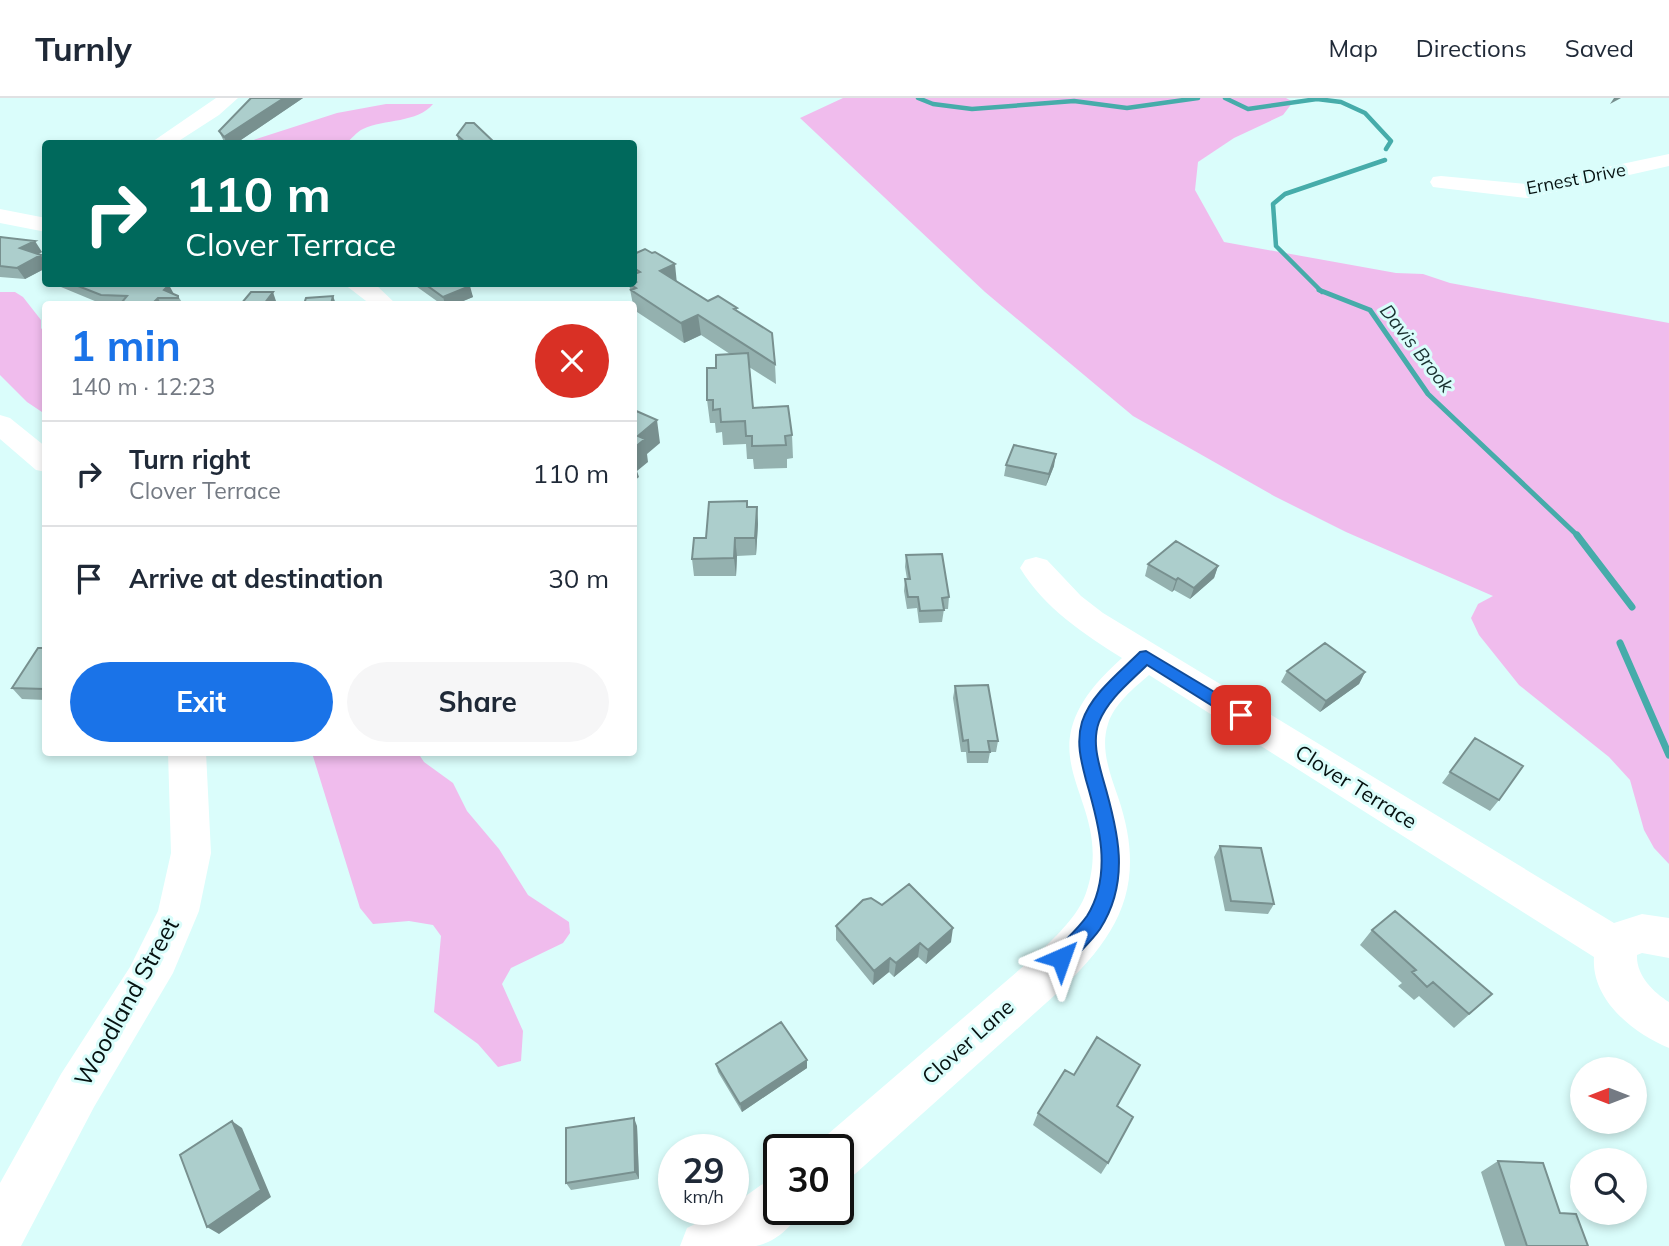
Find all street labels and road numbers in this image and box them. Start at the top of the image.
street label: Ernest Drive [1524,158,1628,199]
street label: Clover Terrace [1291,738,1422,834]
street label: Woodland Street [67,912,185,1091]
street label: Clover Lane [916,993,1019,1089]

